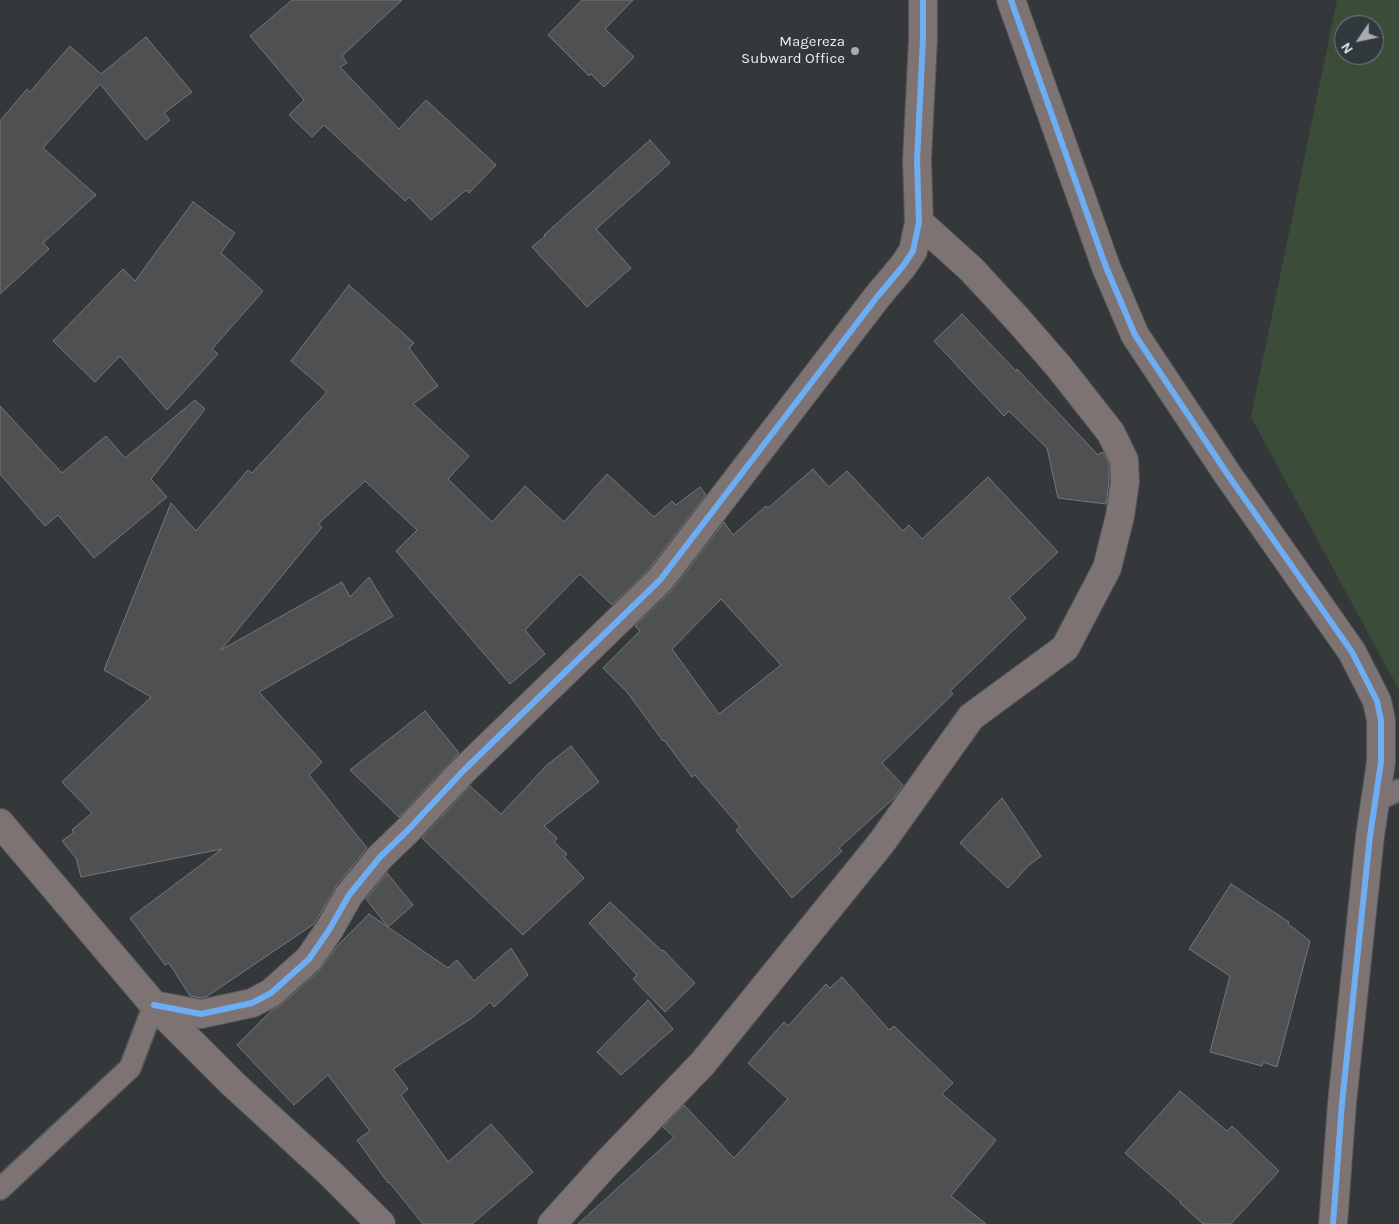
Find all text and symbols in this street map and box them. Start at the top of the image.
north arrow [1334,15,1384,65]
place label: Magereza Subward Office [741,33,845,68]
text: N [1337,39,1357,57]
marker: Magereza Subward Office [849,45,861,57]

